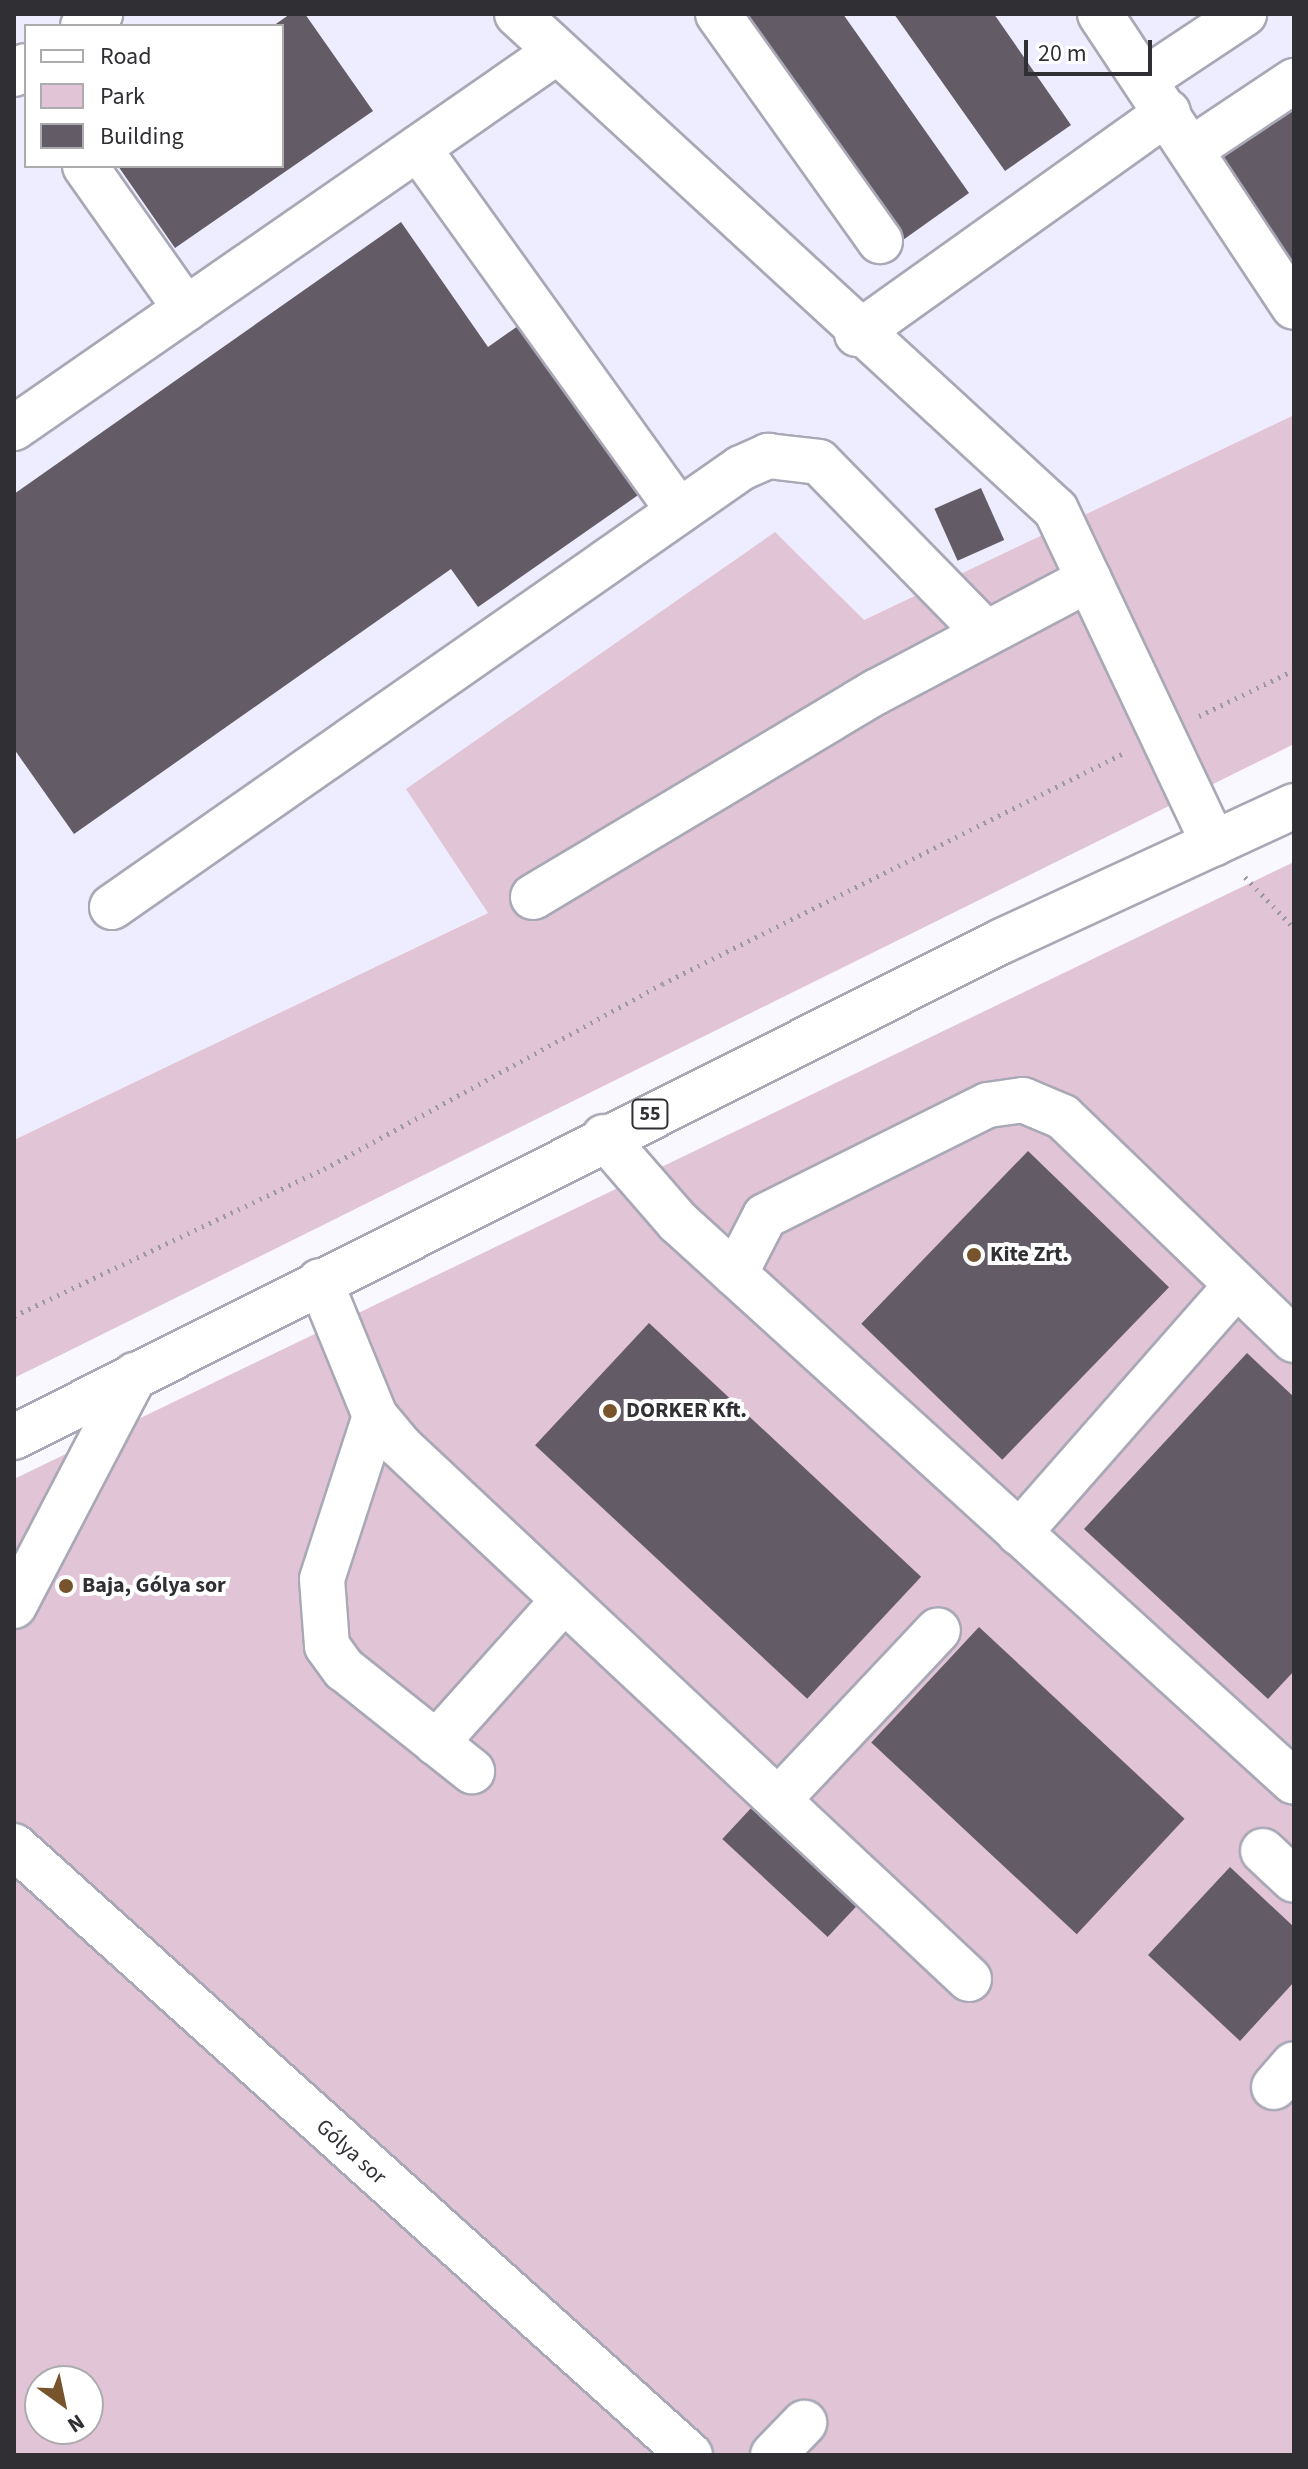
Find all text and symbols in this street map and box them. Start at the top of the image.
legend [24,24,284,168]
scale bar [1028,24,1156,74]
text: 20 m [1038,36,1087,71]
text: Road [100,39,152,74]
text: Park [100,79,145,114]
text: Building [100,119,184,154]
road number: 55 [630,1098,670,1130]
place label: Kite Zrt. [990,1242,1069,1268]
marker: Kite Zrt. [965,1246,983,1264]
place label: DORKER Kft. [626,1398,747,1424]
marker: DORKER Kft. [601,1402,619,1420]
place label: Baja, Gólya sor [82,1573,226,1599]
marker: Baja, Gólya sor [57,1577,75,1595]
street label: Gólya sor [311,2114,391,2190]
north arrow [24,2365,104,2445]
text: N [61,2406,91,2441]

